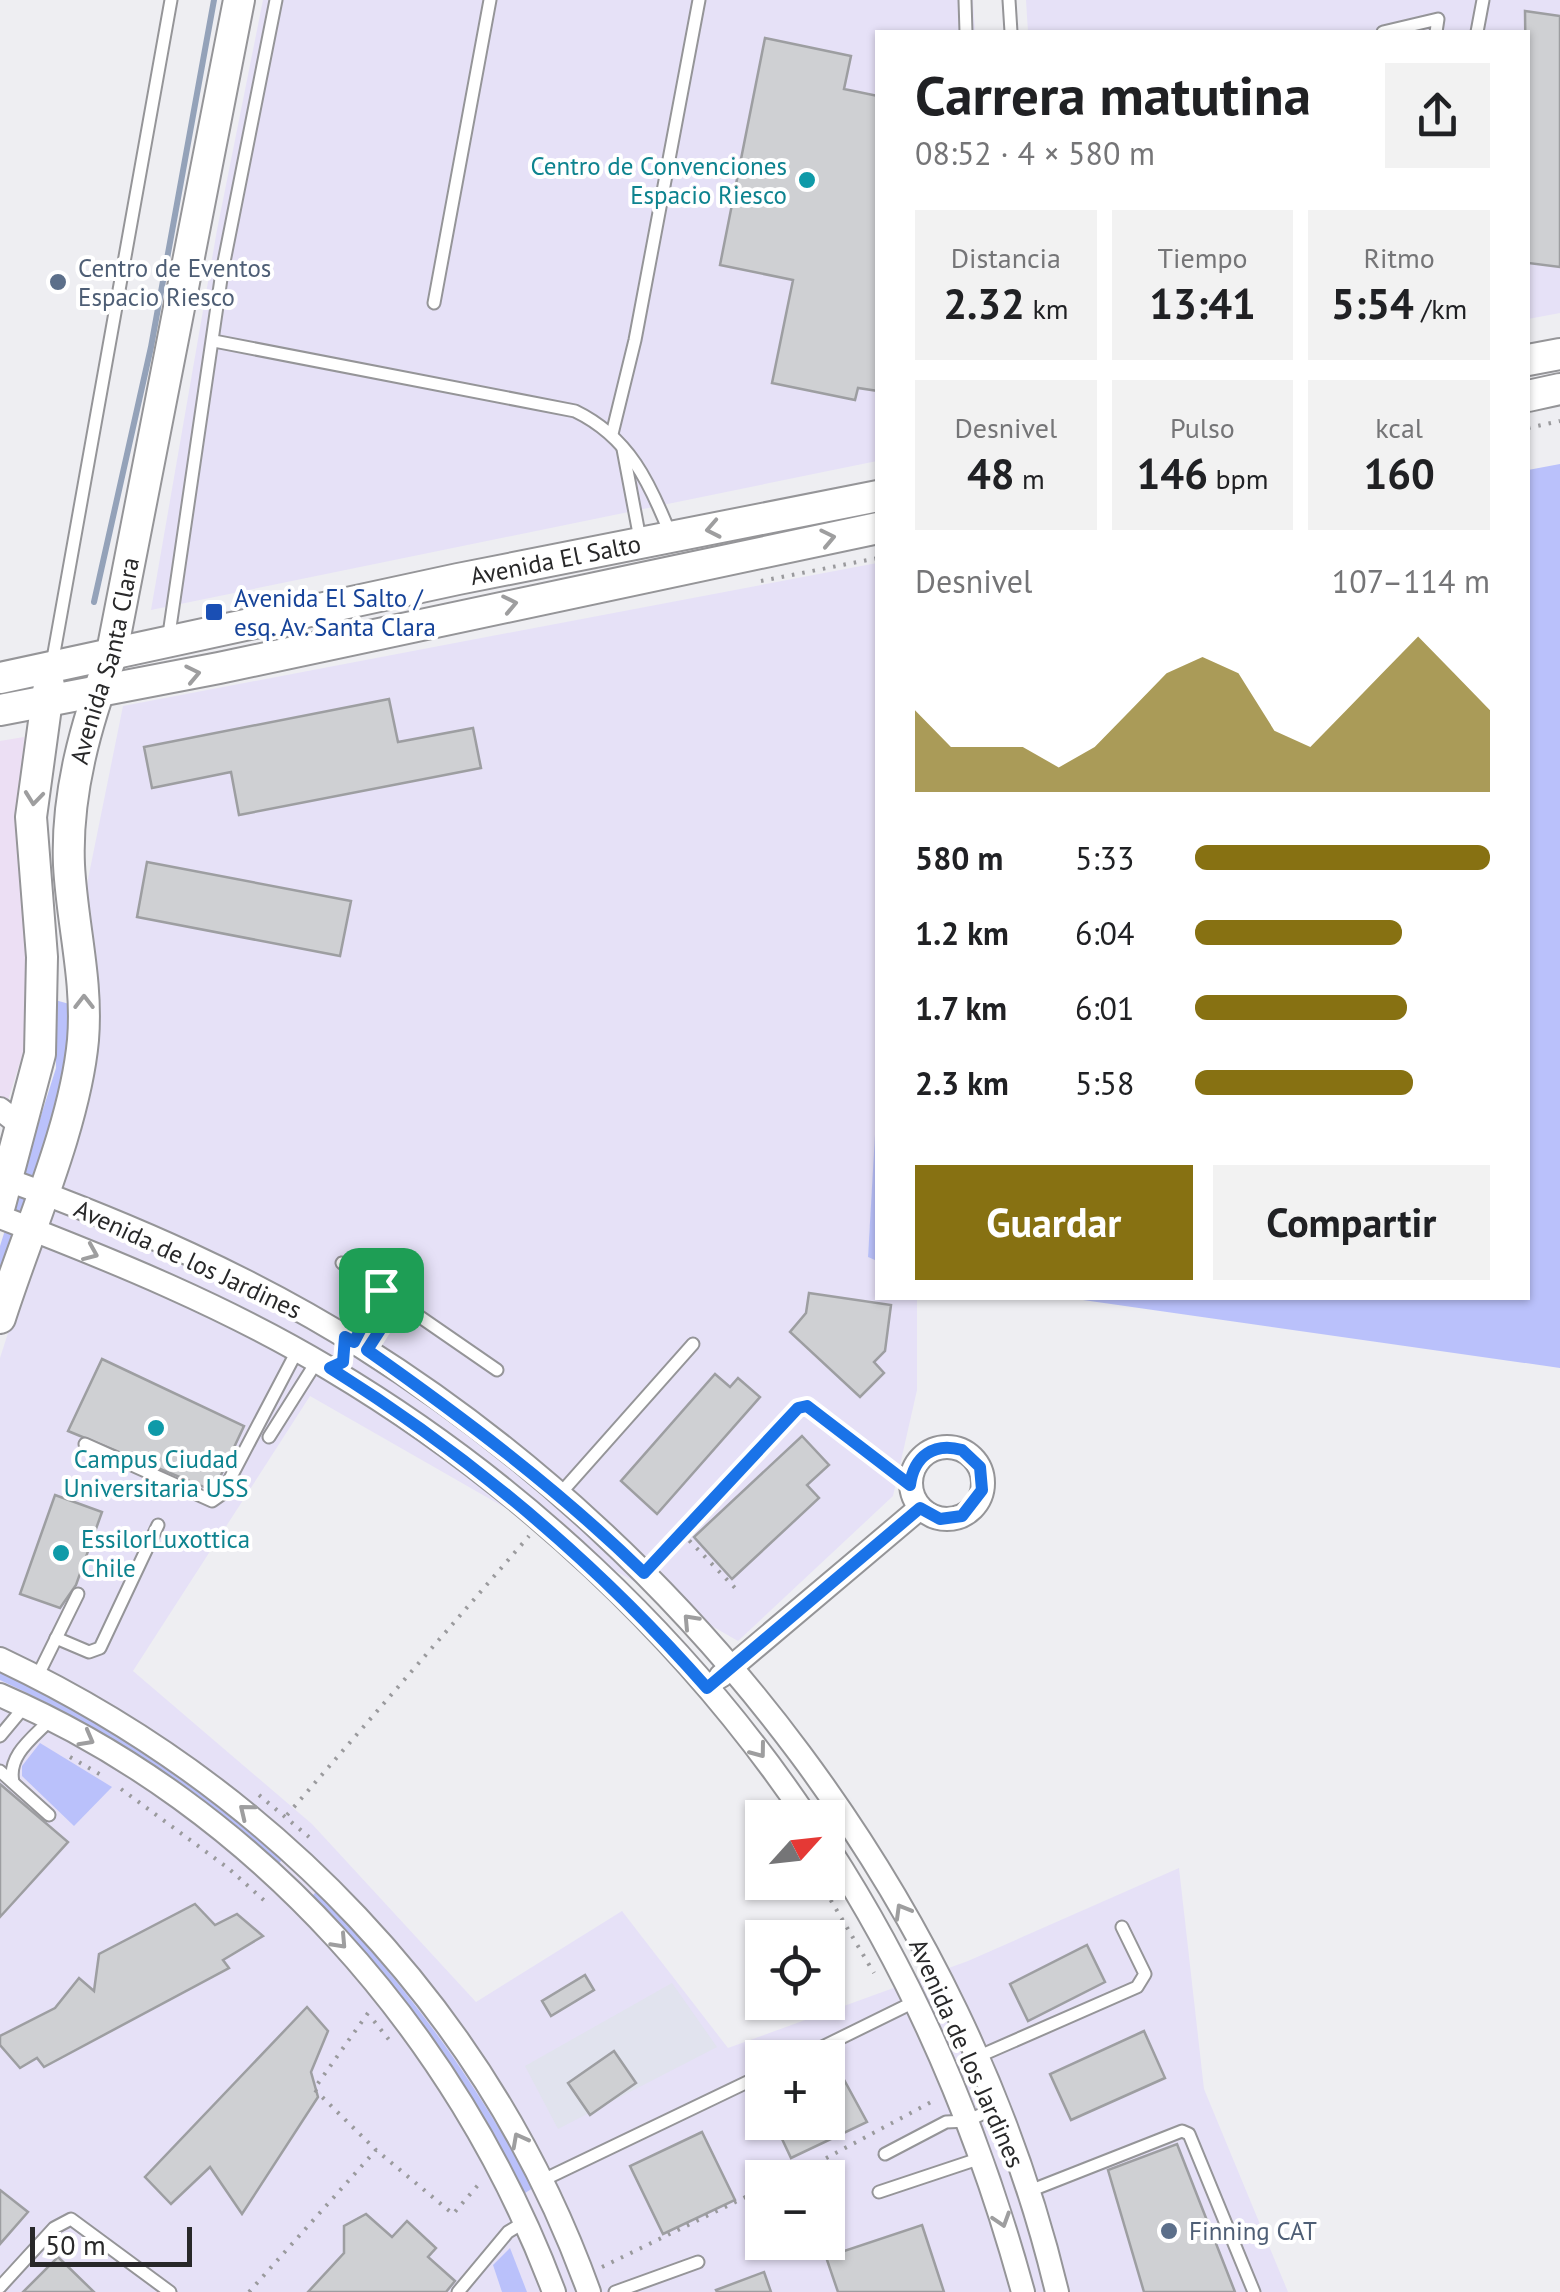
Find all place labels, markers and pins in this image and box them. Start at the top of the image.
place label: Centro de Convenciones Espacio Riesco [530,150,787,211]
marker: Centro de Convenciones Espacio Riesco [796,169,818,191]
place label: Centro de Eventos Espacio Riesco [78,252,271,313]
marker: Centro de Eventos Espacio Riesco [47,271,69,293]
place label: Avenida El Salto / esq. Av. Santa Clara [234,582,436,643]
marker: Avenida El Salto / esq. Av. Santa Clara [203,601,225,623]
pin [339,1248,424,1333]
marker: Campus Ciudad Universitaria USS [145,1417,167,1439]
place label: Campus Ciudad Universitaria USS [64,1443,248,1504]
place label: EssilorLuxottica Chile [81,1523,250,1584]
marker: EssilorLuxottica Chile [50,1542,72,1564]
place label: Finning CAT [1189,2215,1317,2247]
marker: Finning CAT [1158,2220,1180,2242]

